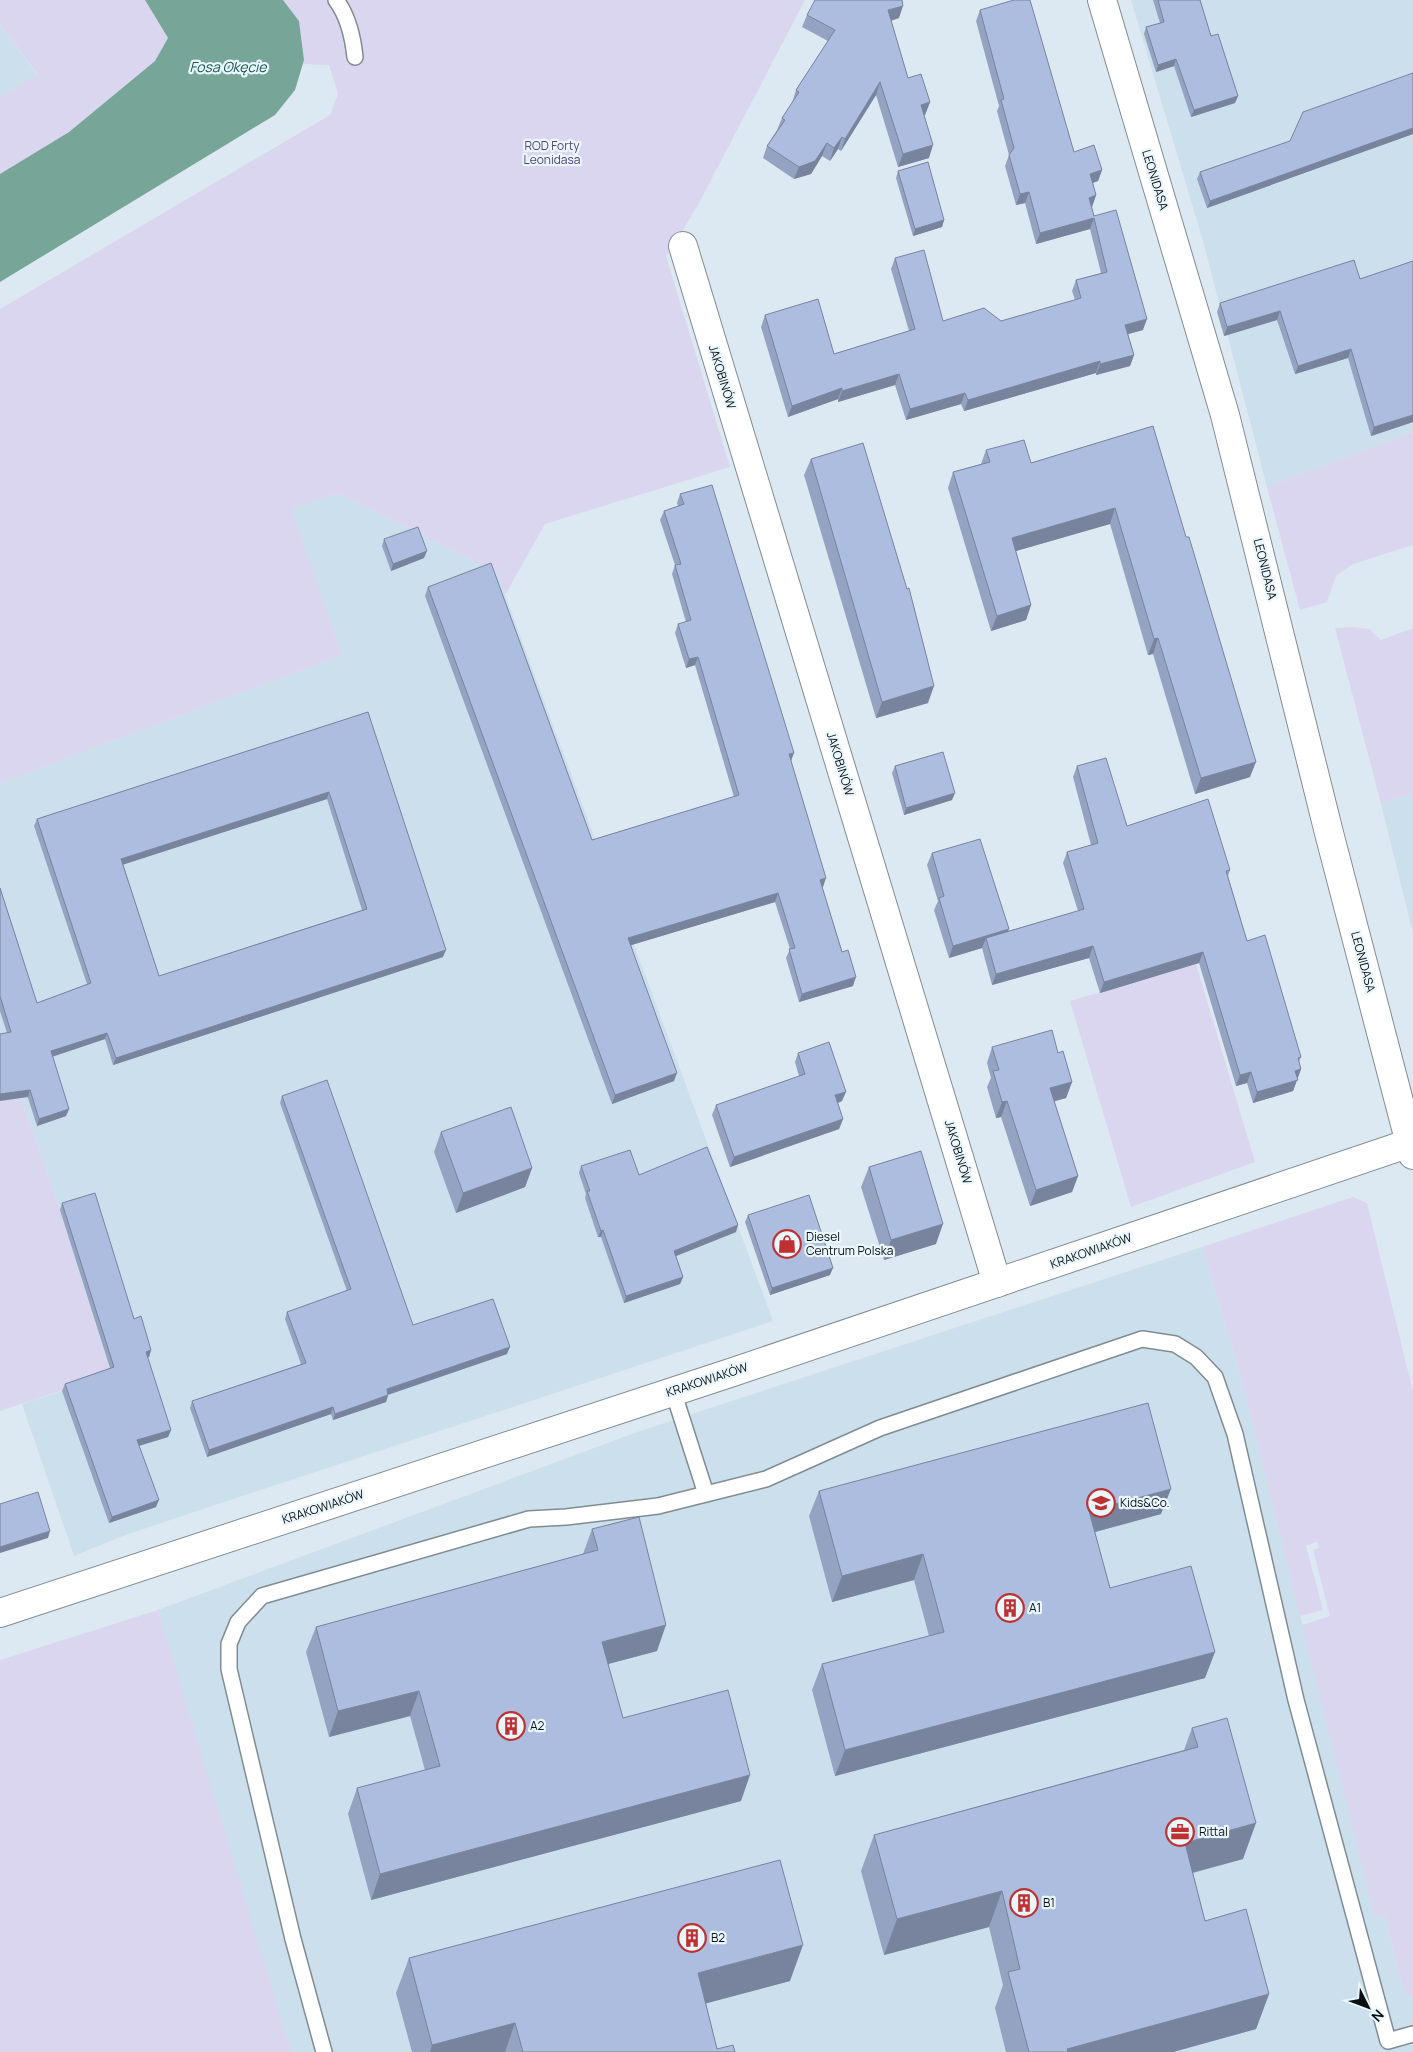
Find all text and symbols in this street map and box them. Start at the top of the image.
water label: Fosa Okęcie [190,57,267,76]
park label: ROD Forty Leonidasa [524,137,580,168]
street label: LEONIDASA [1138,147,1173,213]
street label: JAKOBINÓW [705,343,741,412]
street label: LEONIDASA [1250,537,1281,602]
street label: JAKOBINÓW [823,730,859,799]
street label: LEONIDASA [1347,929,1380,995]
street label: JAKOBINÓW [941,1118,977,1187]
place label: Diesel Centrum Polska [806,1228,893,1259]
street label: KRAKOWIAKÓW [1048,1228,1135,1272]
shop icon: Diesel Centrum Polska [772,1229,802,1259]
street label: KRAKOWIAKÓW [664,1358,751,1401]
street label: KRAKOWIAKÓW [280,1485,367,1528]
school or university icon: Kids&Co. [1086,1488,1116,1518]
place label: Kids&Co. [1120,1494,1170,1511]
building icon: A1 [995,1593,1025,1623]
place label: A1 [1029,1599,1041,1616]
building icon: A2 [496,1711,526,1741]
place label: A2 [530,1717,545,1734]
office icon: Rittal [1165,1817,1195,1847]
place label: Rittal [1199,1823,1228,1840]
building icon: B1 [1009,1888,1039,1918]
place label: B1 [1043,1894,1055,1911]
building icon: B2 [677,1923,707,1953]
place label: B2 [711,1929,725,1946]
north arrow [1343,1982,1393,2032]
text: N [1368,2006,1388,2026]

